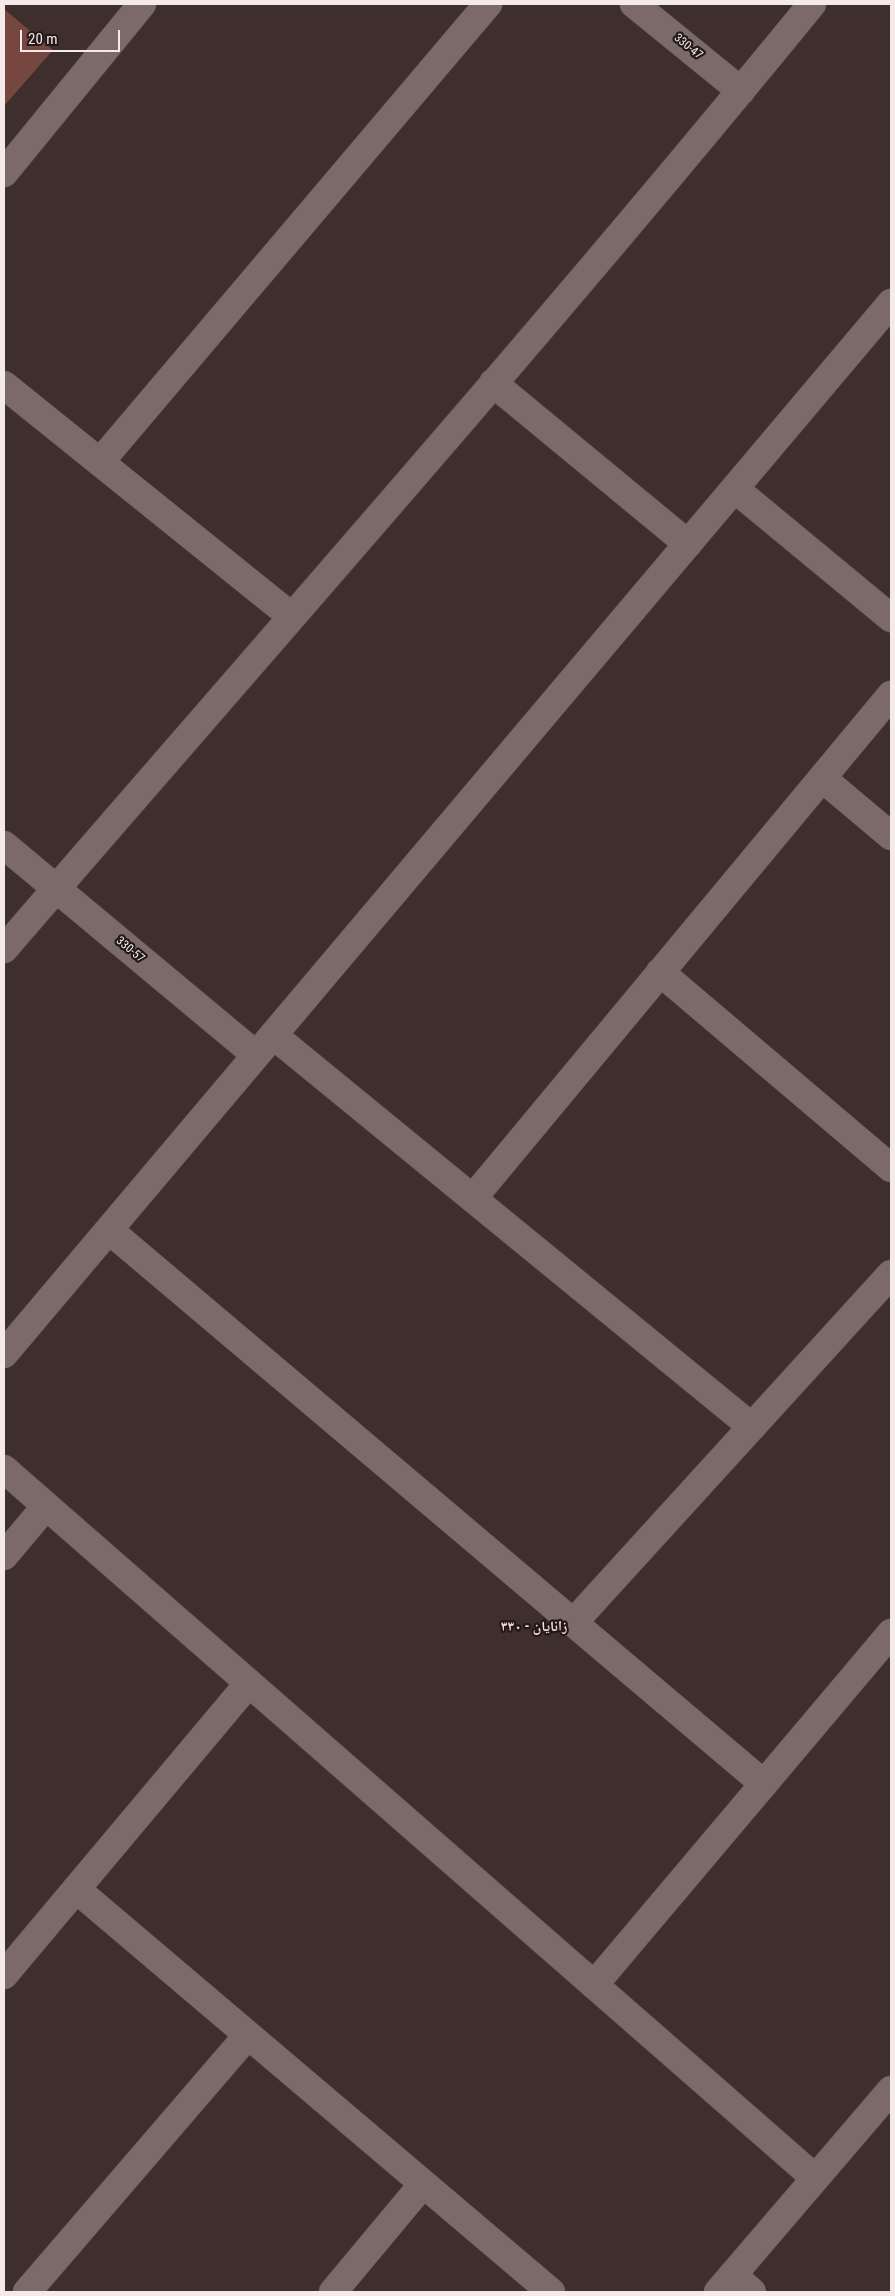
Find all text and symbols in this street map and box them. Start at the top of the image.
scale bar [22,20,122,52]
text: 20 m [28,30,58,48]
street label: 330-47 [671,31,705,63]
street label: 330-57 [113,934,147,966]
district label: زانایان - ٣٣٠ [501,1619,567,1635]

